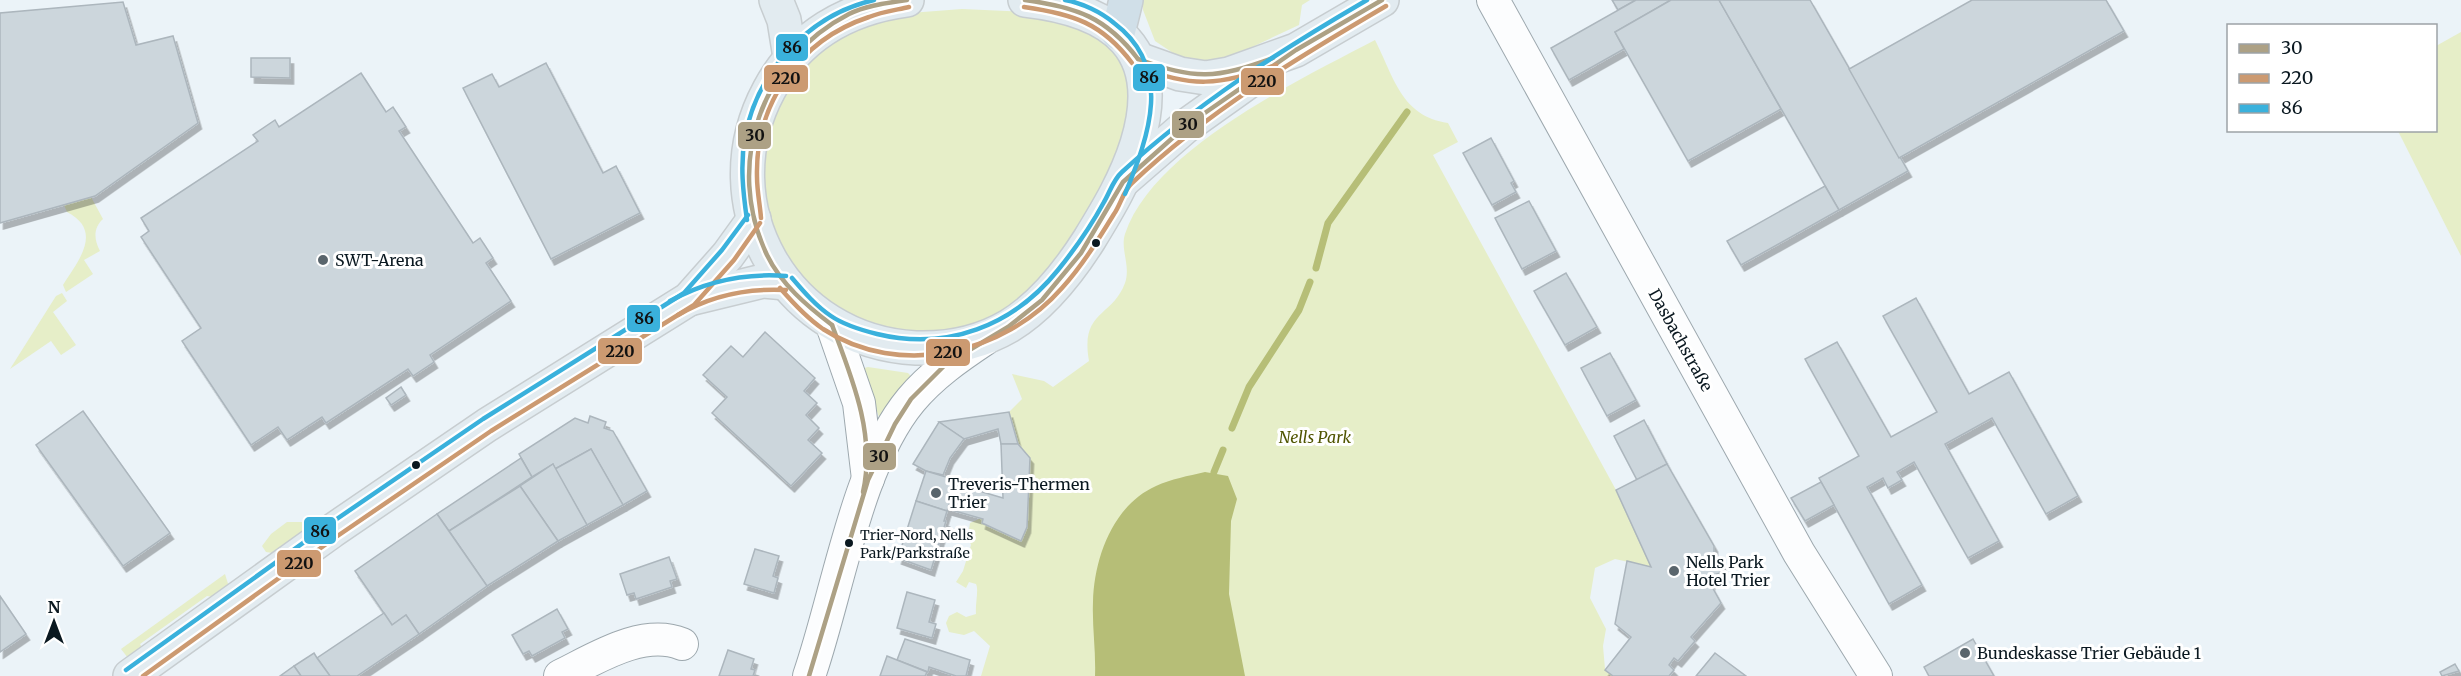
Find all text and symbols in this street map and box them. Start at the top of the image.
legend [2227,24,2437,132]
line badge: 86 [775,33,809,62]
text: 30 [2281,36,2303,59]
text: 86 [782,37,802,57]
line badge: 86 [1132,63,1166,92]
line badge: 220 [763,64,809,93]
text: 220 [2281,66,2313,89]
text: 86 [1139,67,1159,87]
line badge: 220 [1240,67,1285,96]
text: 220 [771,68,801,88]
text: 220 [1247,71,1277,91]
text: 86 [2281,96,2303,119]
line badge: 30 [1171,110,1205,139]
text: 30 [1178,114,1198,134]
line badge: 30 [737,121,772,150]
text: 30 [745,125,765,145]
unlabelled marker [1090,237,1102,249]
place label: SWT-Arena [335,250,424,270]
marker: SWT-Arena [316,253,330,267]
street label: Dasbachstraße [1645,285,1717,395]
line badge: 86 [626,304,661,333]
text: 86 [634,308,654,328]
line badge: 220 [597,337,643,365]
line badge: 220 [925,338,971,367]
text: 220 [605,341,635,361]
text: 220 [933,342,963,362]
park label: Nells Park [1279,427,1351,447]
line badge: 30 [862,442,897,471]
text: 30 [869,446,889,466]
unlabelled marker [410,459,422,471]
place label: Treveris-Thermen Trier [948,474,1090,512]
marker: Treveris-Thermen Trier [929,486,943,500]
line badge: 86 [303,516,337,545]
text: 86 [310,521,330,541]
place label: Trier-Nord, Nells Park/Parkstraße [860,526,973,562]
marker: Trier-Nord, Nells Park/Parkstraße [843,537,855,549]
line badge: 220 [276,549,322,578]
place label: Nells Park Hotel Trier [1686,552,1770,590]
text: 220 [284,553,314,573]
marker: Nells Park Hotel Trier [1667,564,1681,578]
north arrow [24,592,84,652]
text: N [48,597,61,617]
place label: Bundeskasse Trier Gebäude 1 [1977,643,2201,663]
marker: Bundeskasse Trier Gebäude 1 [1958,646,1972,660]

